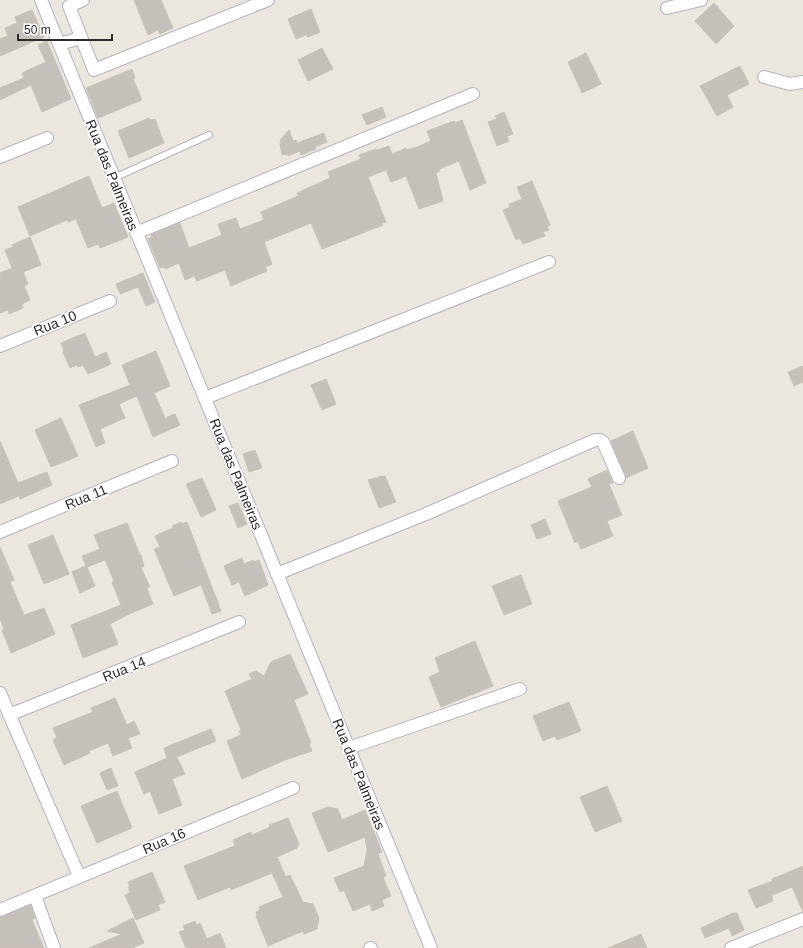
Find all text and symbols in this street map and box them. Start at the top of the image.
scale bar [18,16,112,42]
text: 50 m [24,23,51,37]
street label: Rua das Palmeiras [82,117,142,233]
street label: Rua 10 [31,307,79,339]
street label: Rua das Palmeiras [206,416,266,532]
street label: Rua 11 [63,481,110,513]
street label: Rua 14 [100,653,148,685]
street label: Rua das Palmeiras [329,716,389,832]
street label: Rua 16 [140,825,188,857]

